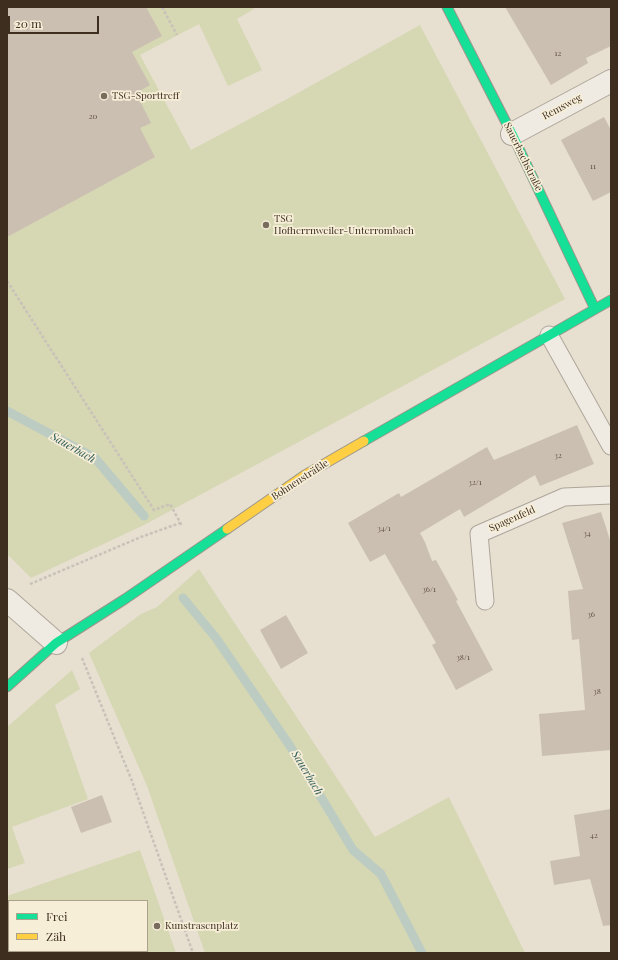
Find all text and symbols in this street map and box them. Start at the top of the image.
scale bar [10,8,101,34]
text: 20 m [15,15,42,31]
house number: 12 [555,48,561,58]
place label: TSG-Sporttreff [112,90,179,102]
marker: TSG-Sporttreff [99,91,109,101]
street label: Remsweg [540,92,584,122]
house number: 20 [89,111,97,121]
street label: Sauerbachstraße [501,121,545,193]
house number: 11 [590,161,596,171]
place label: TSG Hofherrnweiler-Unterrombach [274,213,414,236]
marker: TSG Hofherrnweiler-Unterrombach [261,220,271,230]
water label: Sauerbach [48,430,98,466]
house number: 32 [554,450,562,460]
street label: Bohnensträßle [269,457,331,503]
house number: 32/1 [468,477,482,487]
street label: Spagenfeld [487,504,537,534]
house number: 34/1 [377,523,391,533]
house number: 34 [583,528,591,538]
house number: 36/1 [422,584,436,594]
house number: 36 [587,609,595,619]
house number: 38/1 [456,652,470,662]
house number: 38 [593,686,601,696]
water label: Sauerbach [289,748,325,798]
house number: 42 [590,830,598,840]
legend [8,900,148,952]
text: Frei [46,908,68,924]
place label: Kunstrasenplatz [165,920,238,932]
marker: Kunstrasenplatz [152,921,162,931]
text: Zäh [46,928,66,944]

